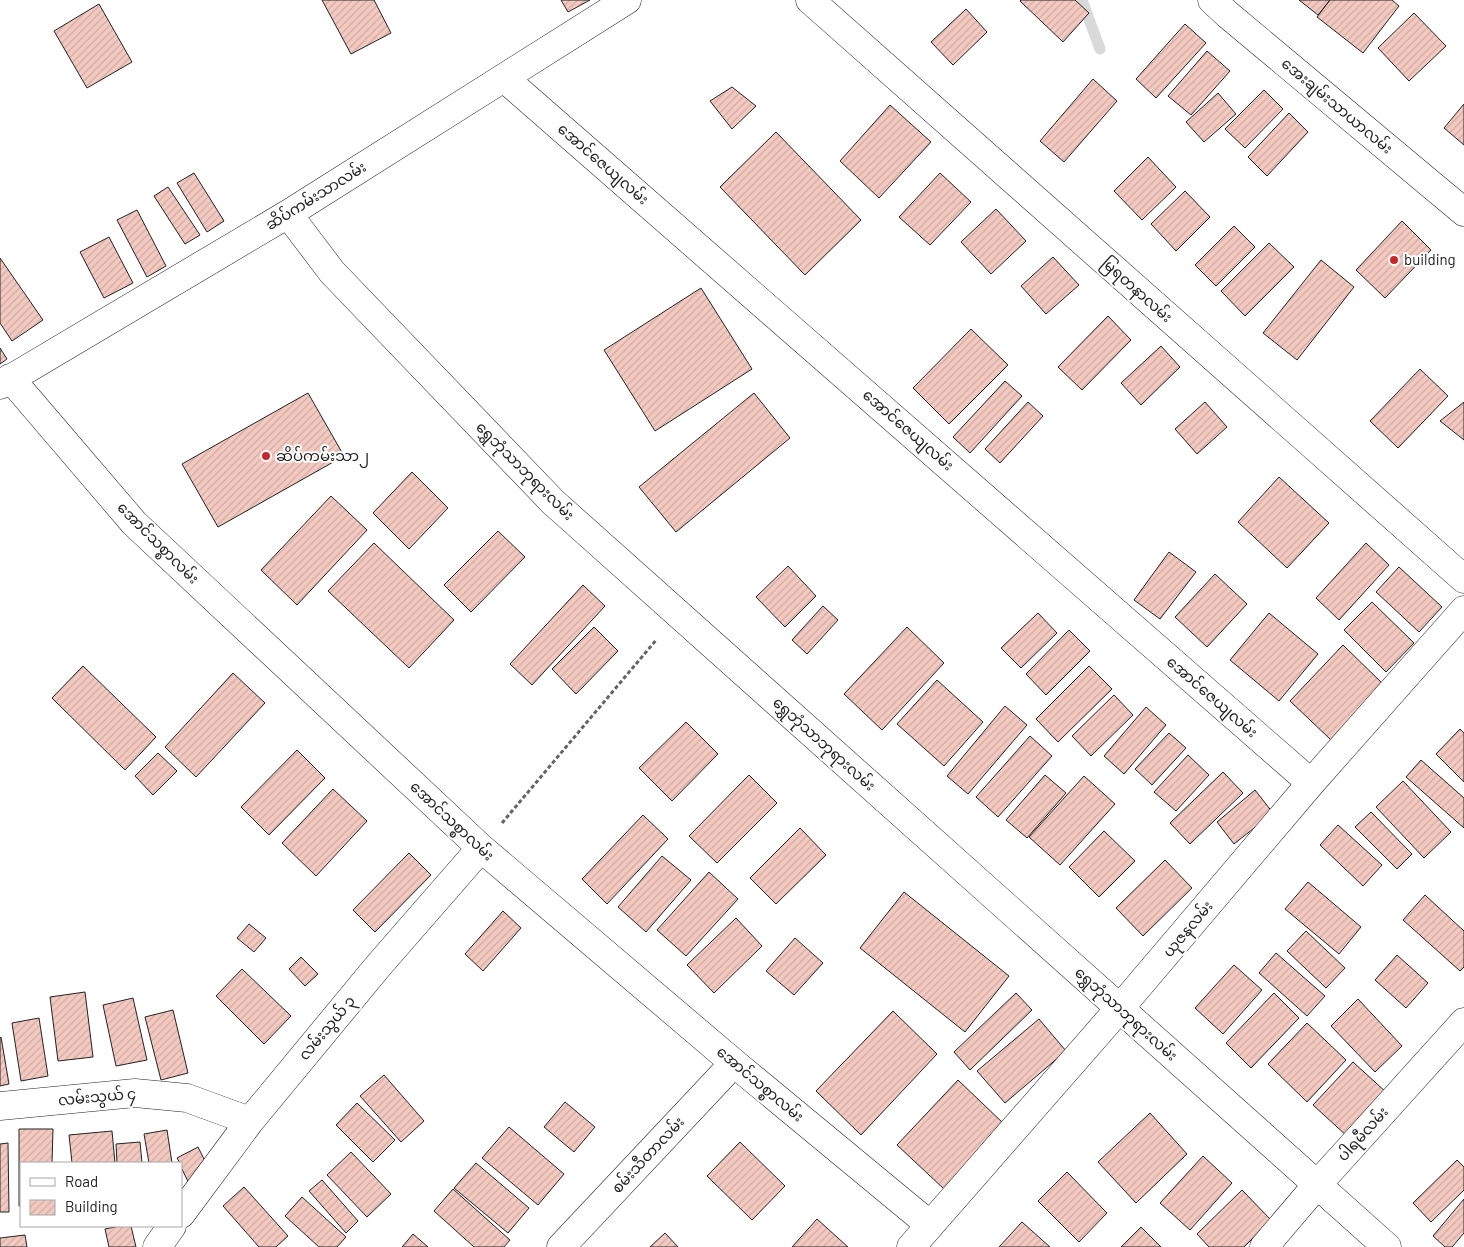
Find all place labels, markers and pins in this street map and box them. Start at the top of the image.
place label: building [1404,250,1456,268]
marker: building [1388,254,1400,266]
place label: ဆိပ်ကမ်းသာ၂ [276,446,369,468]
marker: ဆိပ်ကမ်းသာ၂ [260,450,272,462]

